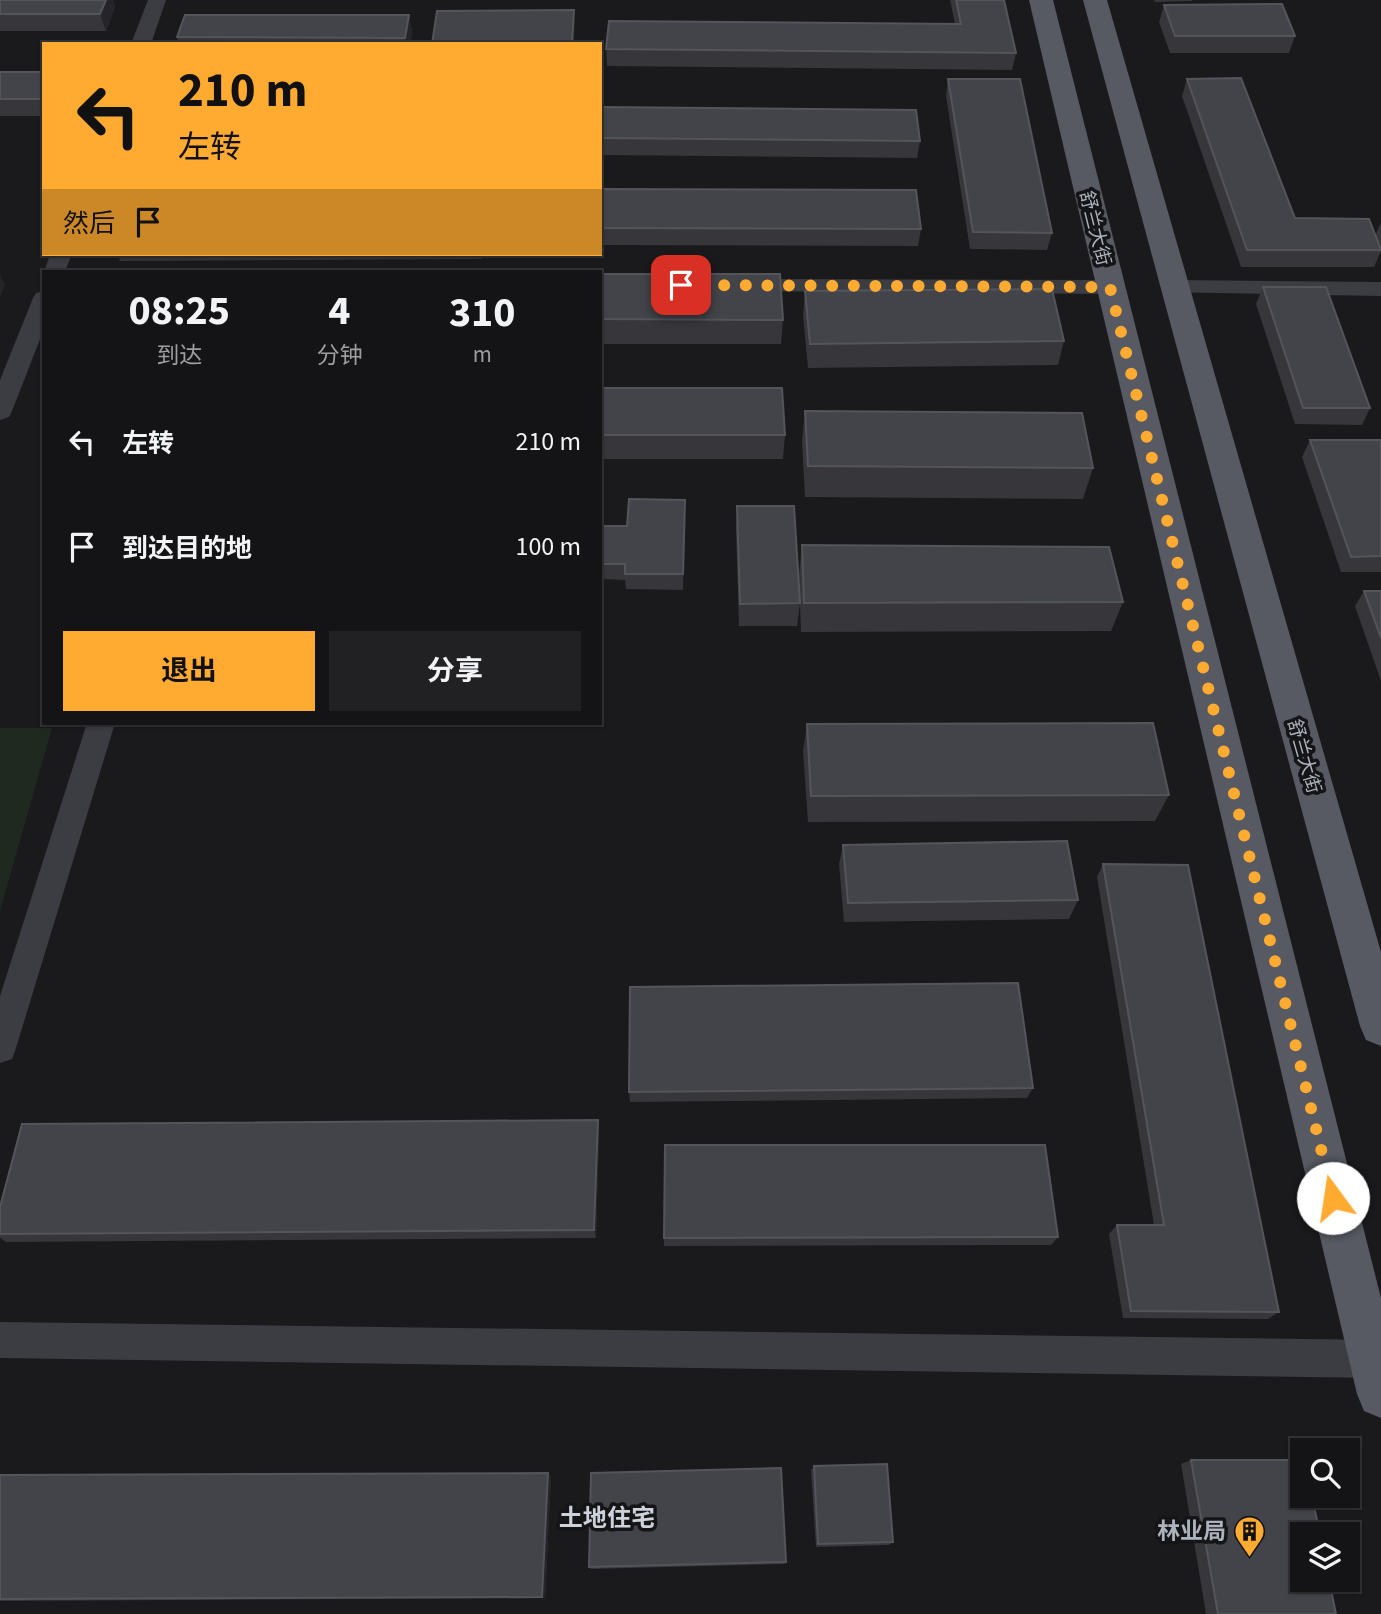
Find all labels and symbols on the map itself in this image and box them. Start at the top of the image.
street label: 舒兰大街 [1072,188,1117,269]
pin [651,255,711,315]
street label: 舒兰大街 [1280,716,1327,797]
position arrow [1296,1161,1370,1235]
district label: 土地住宅 [559,1501,655,1536]
building icon: 林业局 [1232,1514,1266,1558]
place label: 林业局 [1157,1515,1226,1548]

